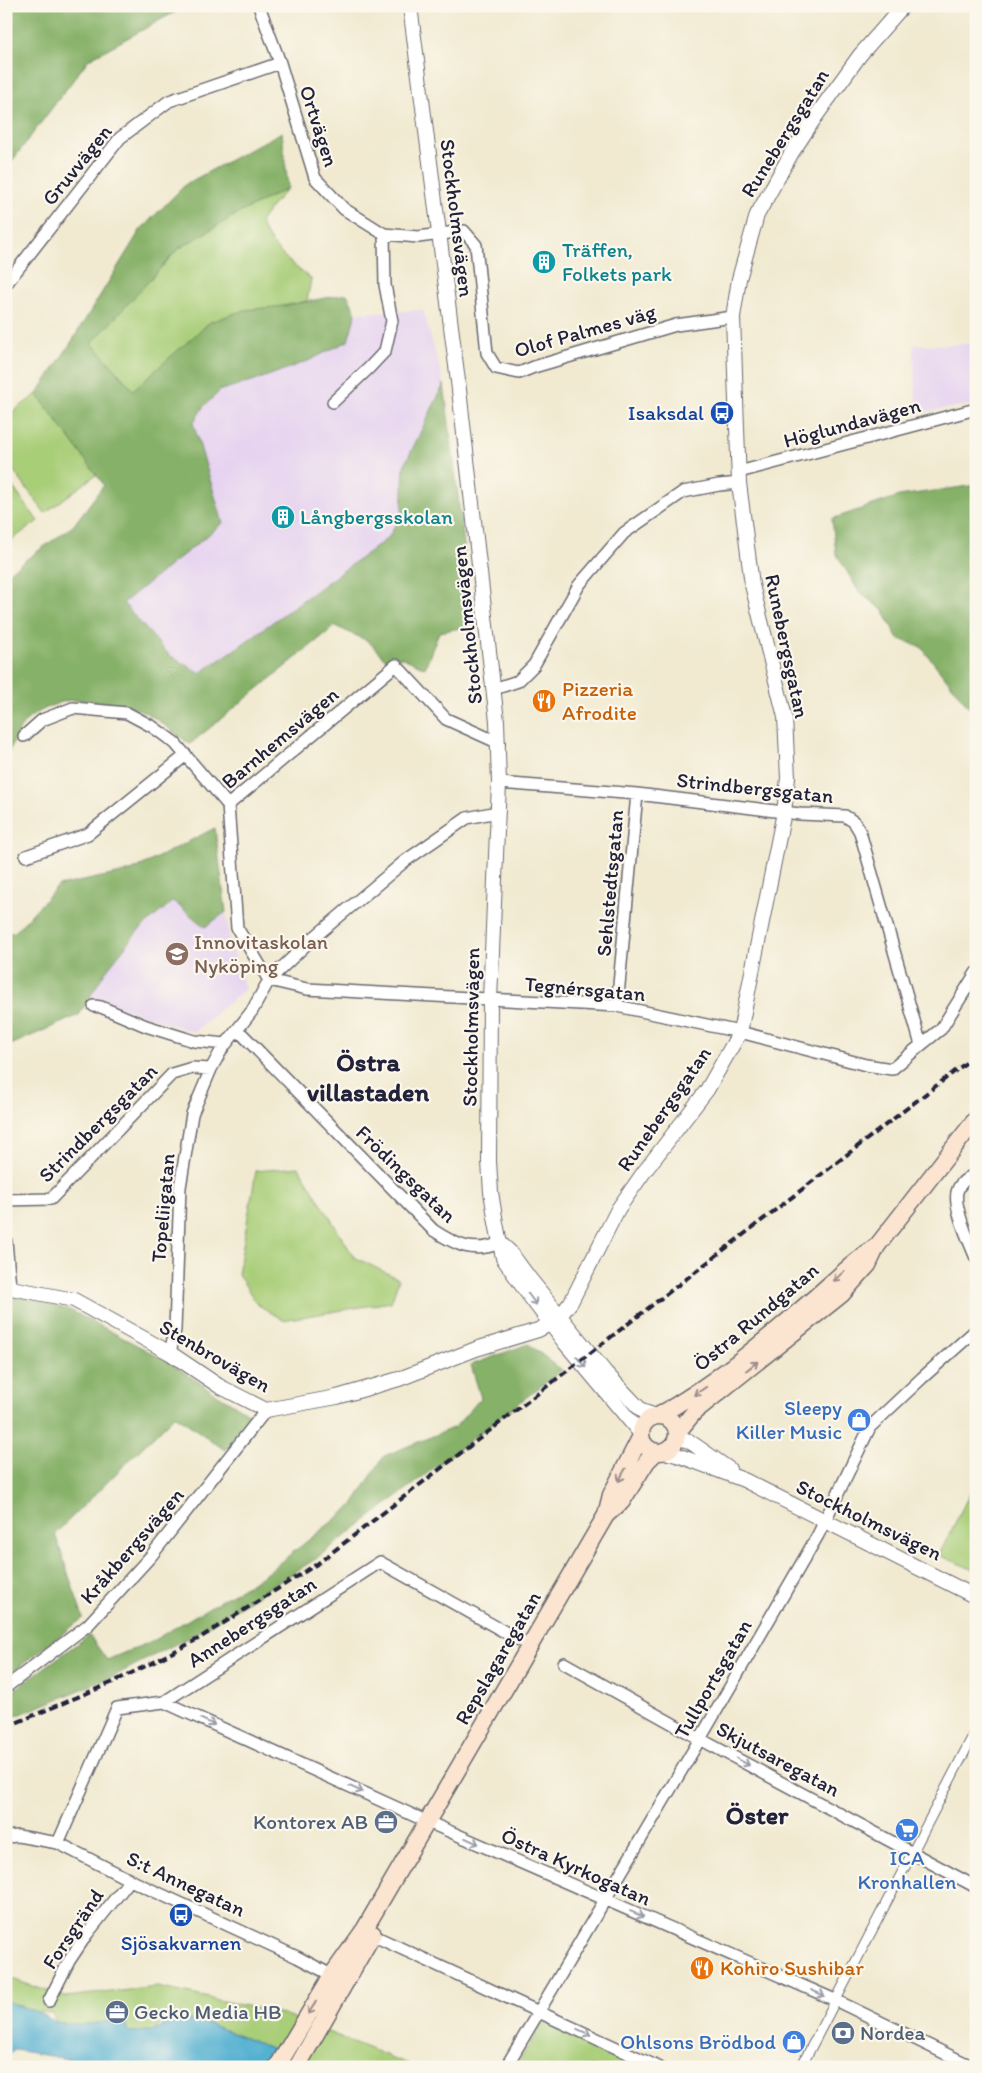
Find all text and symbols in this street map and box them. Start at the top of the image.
street label: Runebergsgatan [735,64,834,202]
street label: Ortvägen [295,82,344,170]
street label: Gruvvägen [36,119,117,210]
street label: Stockholmsvägen [435,137,480,299]
place label: Träffen, Folkets park [562,237,672,286]
building icon: Träffen, Folkets park [531,249,557,275]
street label: Olof Palmes väg [511,298,659,363]
street label: Höglundavägen [781,392,923,453]
place label: Isaksdal [628,400,704,425]
bus stop icon: Isaksdal [709,400,735,426]
building icon: Långbergsskolan [270,504,296,530]
place label: Långbergsskolan [300,504,453,529]
street label: Stockholmsvägen [446,544,487,705]
street label: Runebergsgatan [760,572,815,720]
place label: Pizzeria Afrodite [562,676,637,725]
street label: Barnhemsvägen [216,681,343,794]
restaurant icon: Pizzeria Afrodite [531,688,557,714]
street label: Strindbergsgatan [675,767,835,808]
street label: Sehlstedtsgatan [591,808,628,957]
place label: Innovitaskolan Nyköping [194,929,328,978]
school or university icon: Innovitaskolan Nyköping [164,941,190,967]
street label: Stockholmsvägen [457,947,484,1107]
street label: Tegnérsgatan [524,971,647,1006]
street label: Runebergsgatan [611,1041,716,1176]
district label: Östra villastaden [307,1046,429,1108]
street label: Strindbergsgatan [33,1058,162,1187]
street label: Frödingsgatan [351,1120,462,1228]
street label: Topeliigatan [145,1152,180,1263]
street label: Östra Rundgatan [688,1257,823,1376]
one-way arrow [832,1270,845,1282]
one-way arrow [526,1292,537,1305]
street label: Stenbrovägen [155,1314,275,1398]
one-way arrow [575,1355,586,1368]
one-way arrow [746,1361,759,1372]
one-way arrow [693,1386,707,1396]
place label: Sleepy Killer Music [736,1395,842,1444]
shop icon: Sleepy Killer Music [846,1407,872,1433]
one-way arrow [617,1468,627,1483]
street label: Stockholmsvägen [792,1473,946,1566]
street label: Kråkbergsvägen [74,1482,189,1609]
street label: Annebergsgatan [183,1571,321,1672]
street label: Repslagaregatan [449,1587,546,1729]
street label: Tullportsgatan [668,1615,757,1743]
street label: Skjutsaregatan [712,1716,844,1802]
one-way arrow [200,1718,215,1727]
one-way arrow [736,1757,751,1767]
one-way arrow [348,1785,363,1795]
district label: Öster [726,1799,789,1831]
place label: Kontorex AB [253,1809,368,1834]
office icon: Kontorex AB [373,1809,399,1835]
supermarket icon: ICA Kronhallen [894,1817,920,1843]
street label: Östra Kyrkogatan [497,1822,655,1911]
one-way arrow [464,1837,479,1847]
street label: S:t Annegatan [123,1845,250,1922]
place label: ICA Kronhallen [858,1845,957,1894]
street label: Forsgränd [37,1883,109,1974]
bus stop icon: Sjösakvarnen [168,1902,194,1928]
one-way arrow [629,1910,644,1920]
place label: Sjösakvarnen [121,1930,242,1955]
restaurant icon: Kohiro Sushibar [689,1955,715,1981]
place label: Kohiro Sushibar [720,1955,864,1980]
one-way arrow [810,1988,825,1998]
office icon: Gecko Media HB [104,1999,130,2025]
place label: Gecko Media HB [134,1999,281,2024]
one-way arrow [307,2000,317,2014]
bank icon: Nordea [830,2020,856,2046]
place label: Nordea [860,2020,925,2045]
one-way arrow [576,2028,591,2037]
place label: Ohlsons Brödbod [620,2029,777,2054]
shop icon: Ohlsons Brödbod [781,2029,807,2055]

